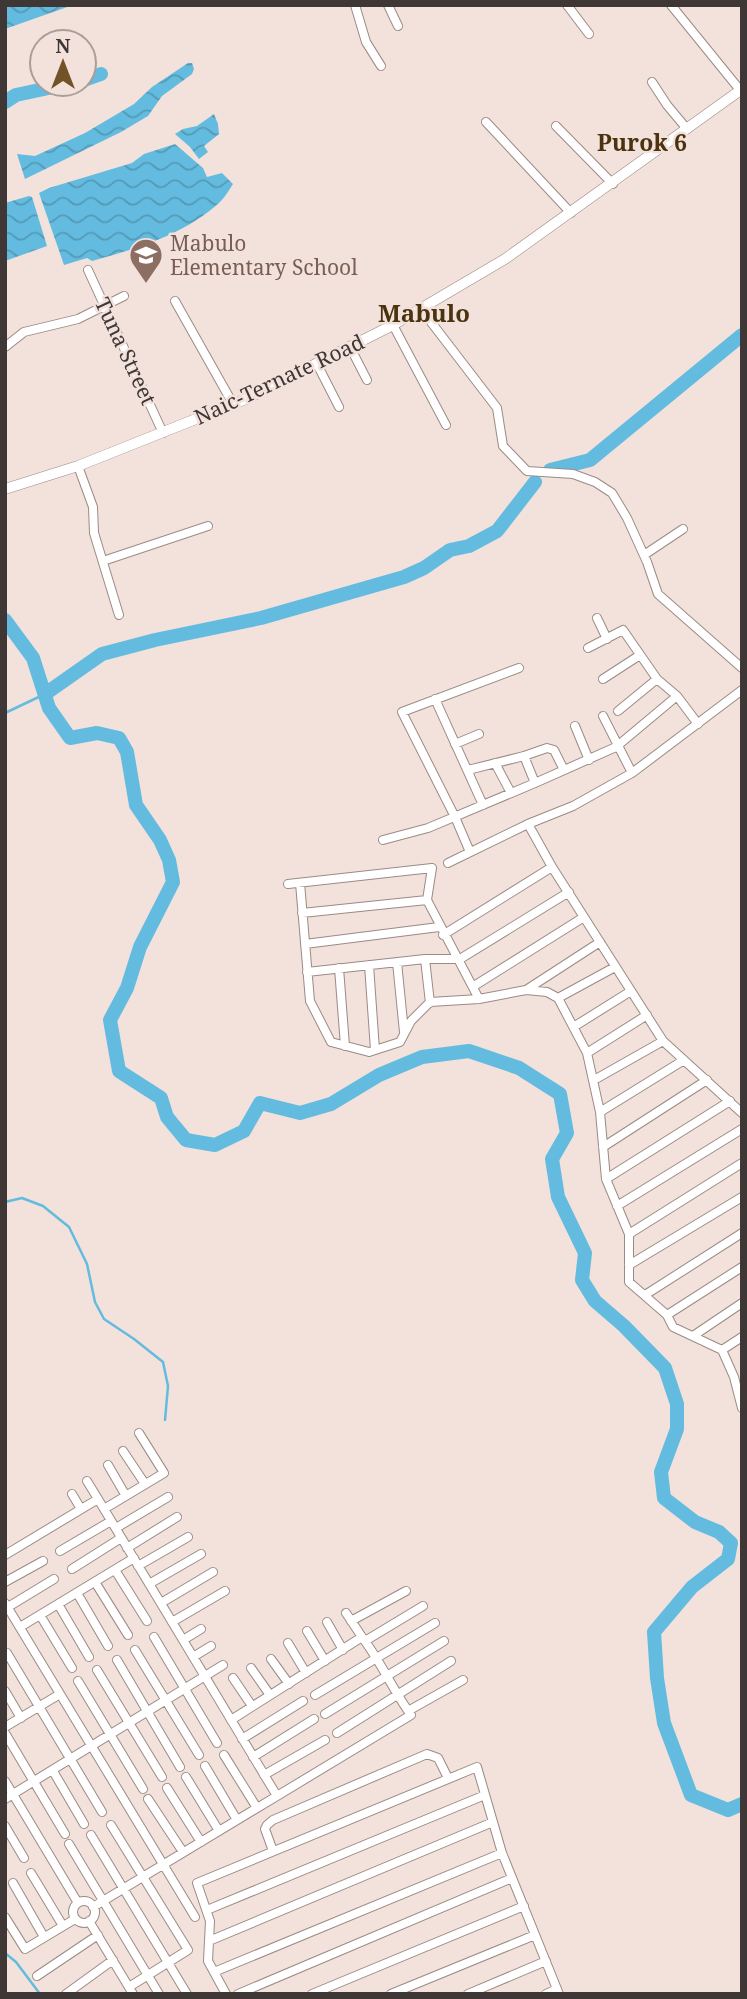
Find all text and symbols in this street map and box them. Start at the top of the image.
north arrow [28,28,98,98]
text: N [56,33,71,59]
district label: Purok 6 [597,126,687,158]
place label: Mabulo Elementary School [170,229,358,281]
school or university icon: Mabulo Elementary School [127,236,165,285]
street label: Tuna Street [89,293,163,409]
district label: Mabulo [378,296,470,329]
street label: Naic-Ternate Road [190,327,369,431]

